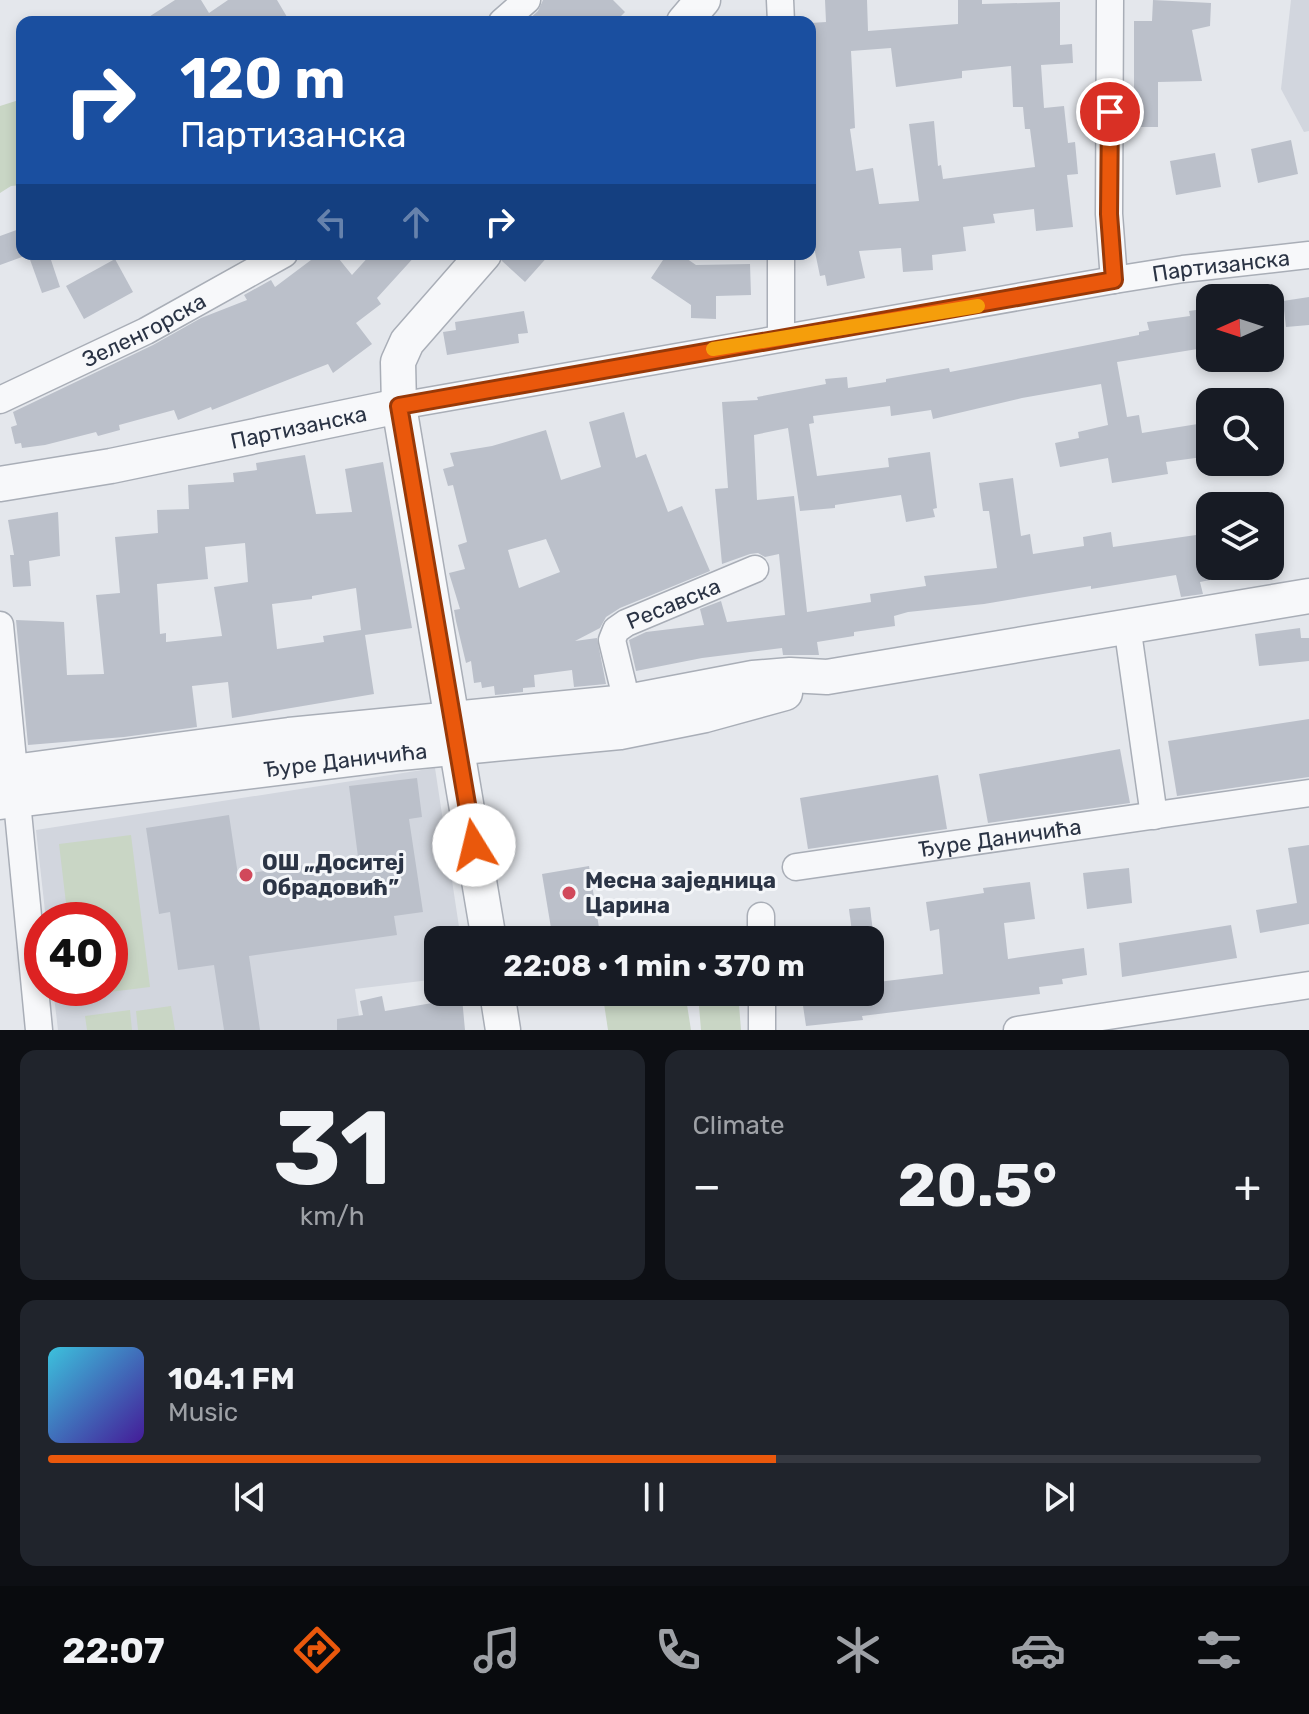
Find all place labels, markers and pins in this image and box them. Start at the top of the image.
pin [1076,78,1144,146]
place label: ОШ „Доситеј Обрадовић” [262,849,405,901]
marker: ОШ „Доситеј Обрадовић” [237,866,255,884]
place label: Месна заједница Царина [585,867,776,919]
marker: Месна заједница Царина [560,884,578,902]

